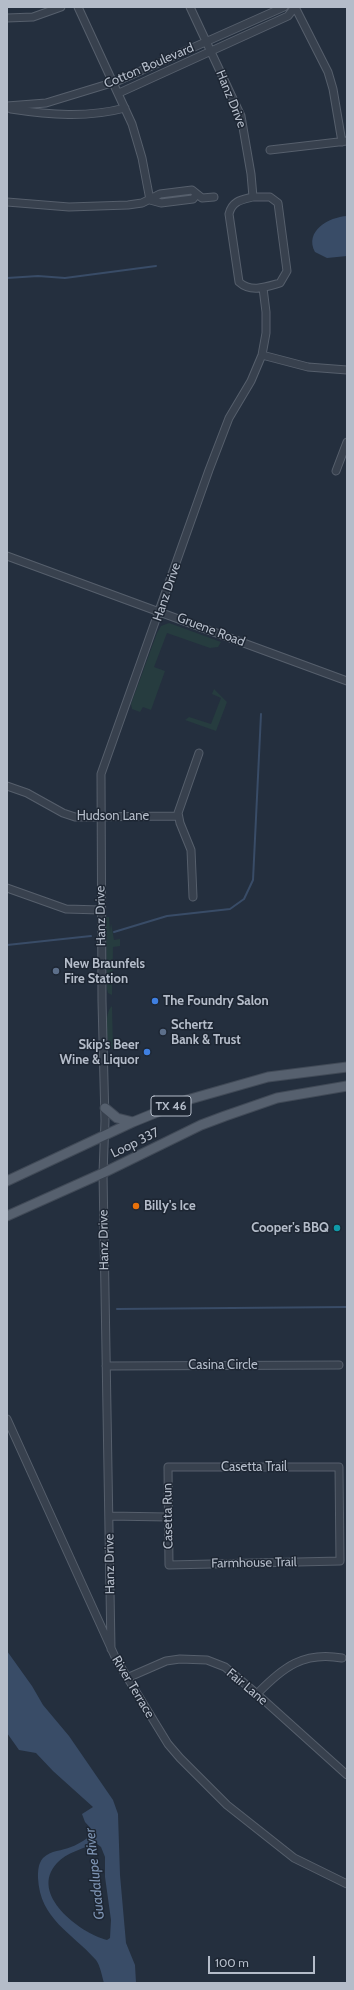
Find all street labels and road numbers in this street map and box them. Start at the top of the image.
street label: Cotton Boulevard [102,40,196,92]
street label: Hanz Drive [212,68,250,130]
street label: Hanz Drive [150,561,184,623]
street label: Gruene Road [175,610,247,650]
street label: Hudson Lane [77,808,149,824]
street label: Hanz Drive [93,885,109,947]
road number: TX 46 [151,1096,191,1116]
street label: Loop 337 [108,1125,162,1161]
street label: Hanz Drive [96,1209,112,1271]
street label: Casina Circle [188,1357,258,1373]
street label: Casetta Trail [221,1459,287,1475]
street label: Casetta Run [160,1483,176,1549]
street label: Hanz Drive [102,1533,118,1595]
street label: Farmhouse Trail [211,1554,297,1572]
street label: River Terrace [108,1653,158,1721]
street label: Fair Lane [223,1665,271,1709]

